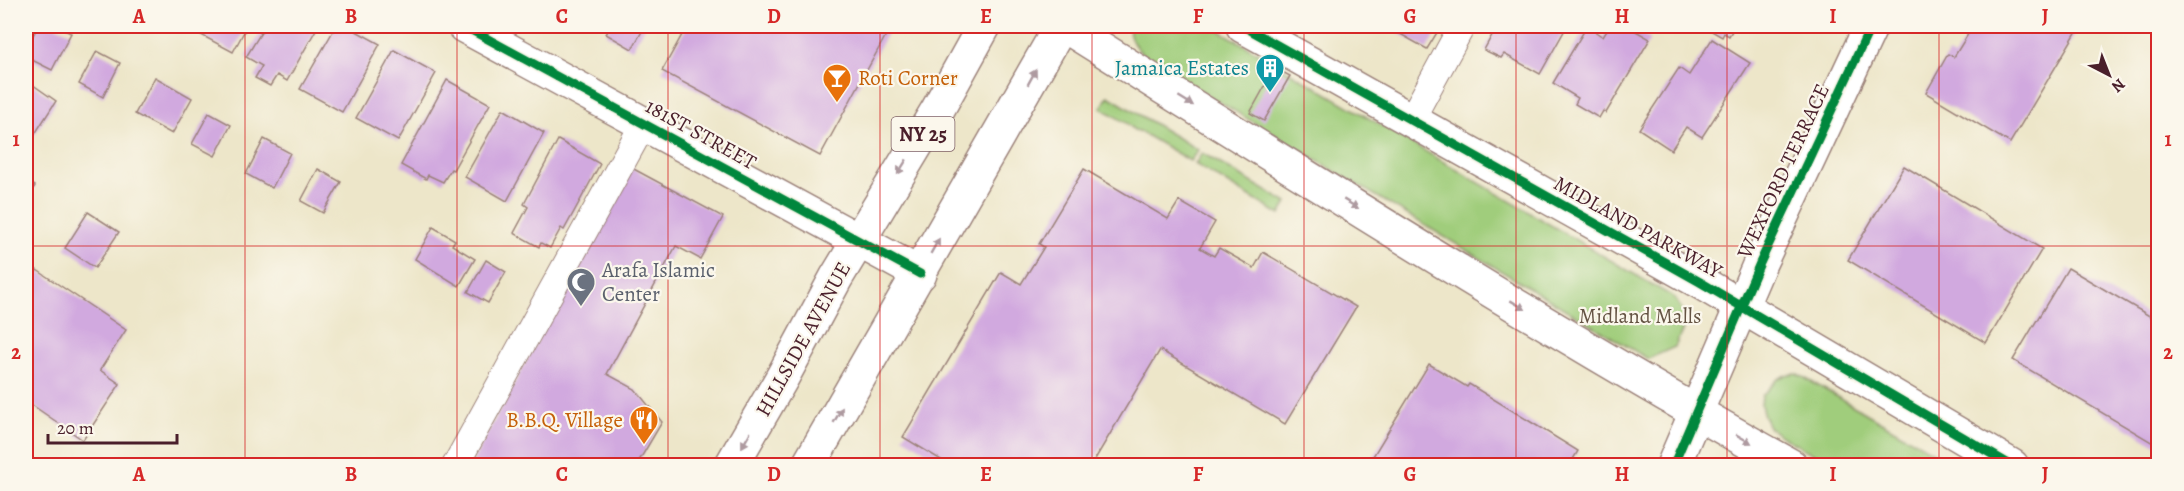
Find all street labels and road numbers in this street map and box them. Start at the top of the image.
street label: WEXFORD TERRACE [1730,79,1836,264]
street label: 181ST STREET [640,92,762,176]
road number: NY 25 [892,117,954,151]
street label: MIDLAND PARKWAY [1549,169,1728,285]
street label: HILLSIDE AVENUE [749,257,857,421]

